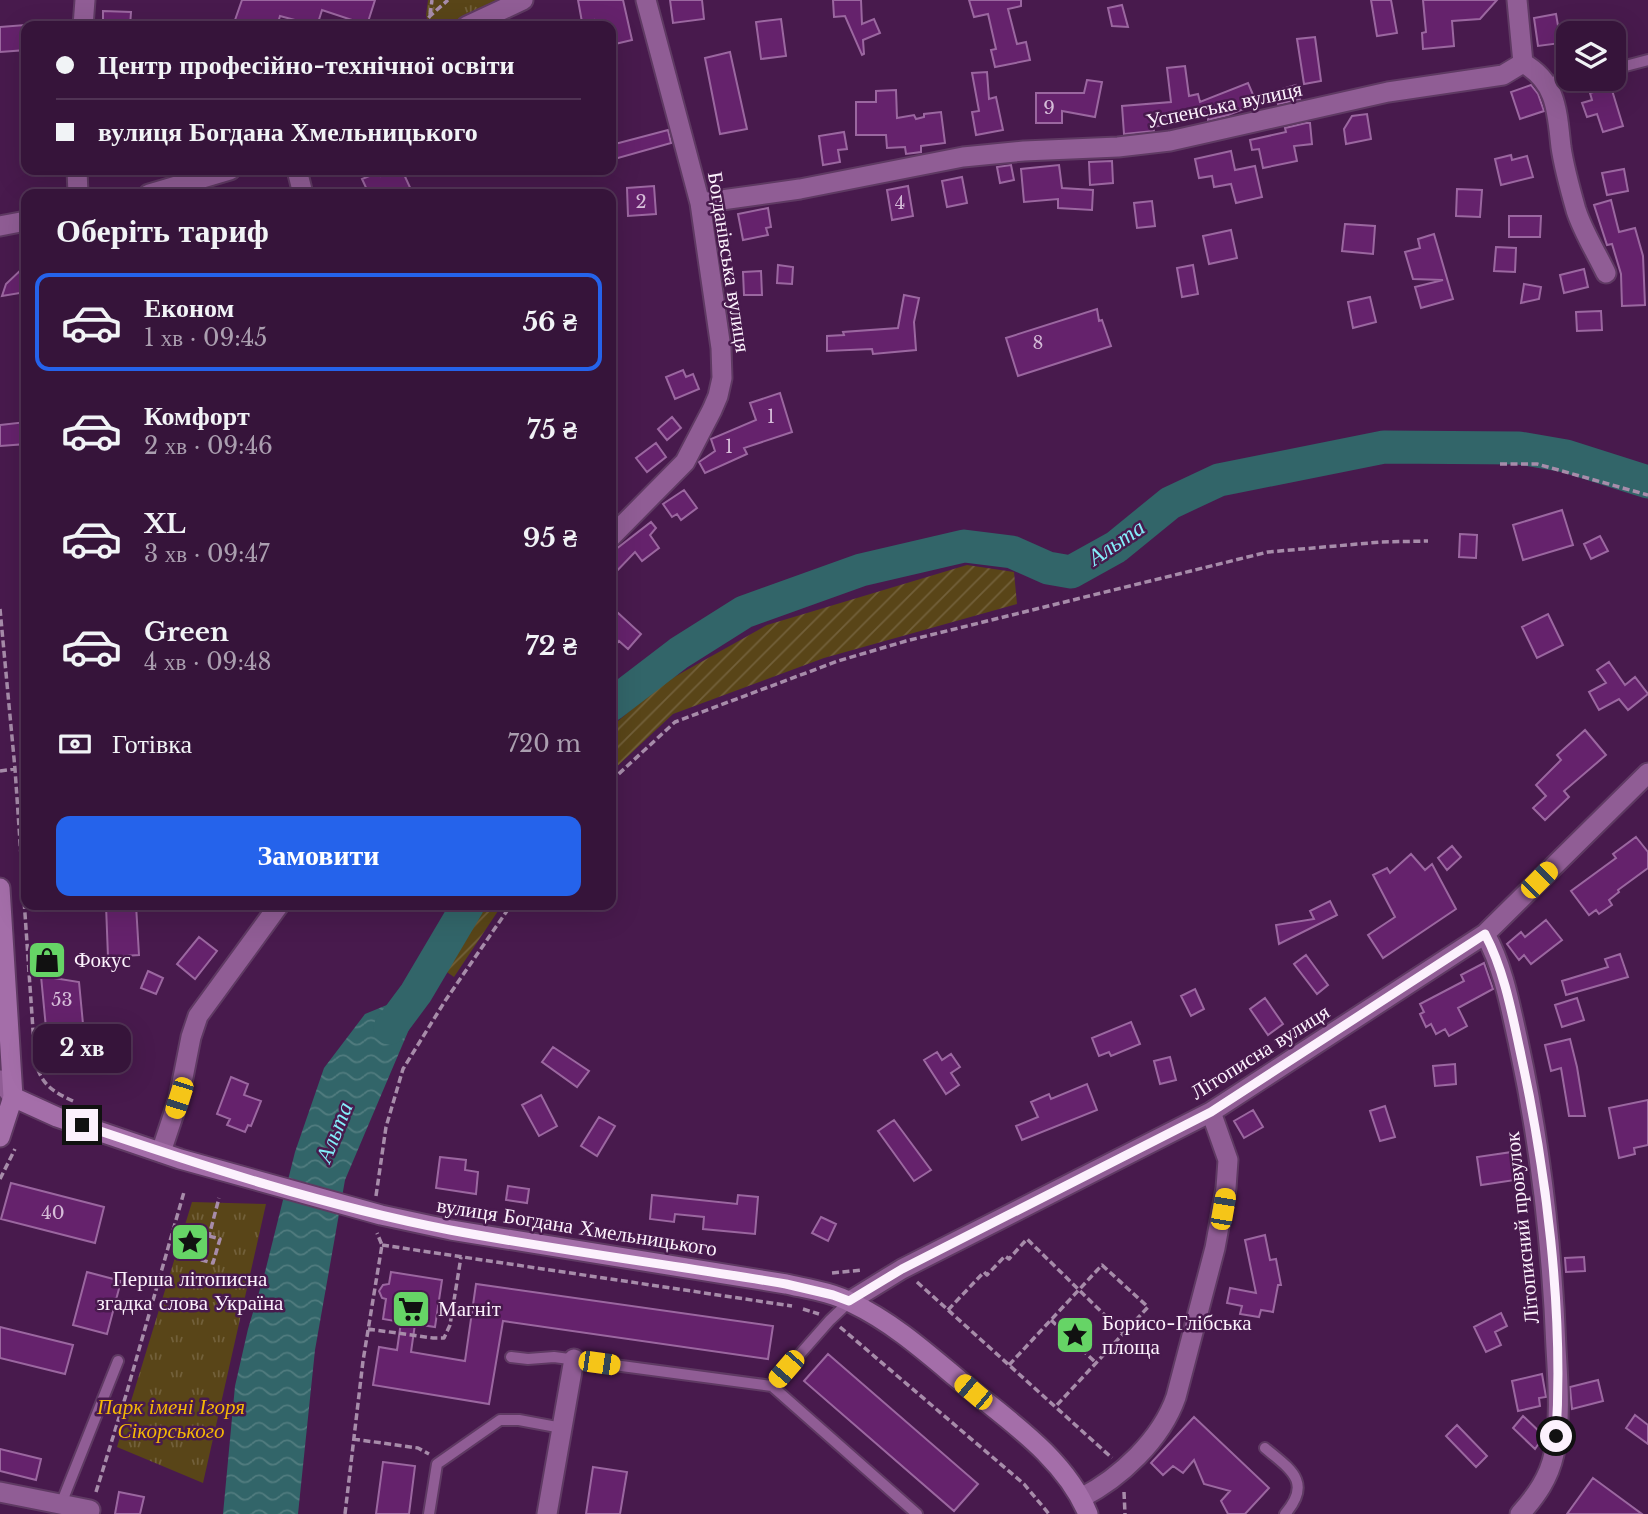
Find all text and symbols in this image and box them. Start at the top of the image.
map controls [1556,21,1626,91]
button: layers [1556,21,1626,91]
text: Центр професійно-технічної освіти [98,49,514,81]
street label: Успенська вулиця [1144,76,1305,134]
house number: 9 [1043,97,1055,119]
text: вулиця Богдана Хмельницького [98,116,478,148]
street label: Богданівська вулиця [702,170,756,354]
house number: 2 [635,191,647,213]
house number: 4 [895,192,905,214]
text: Оберіть тариф [56,211,269,251]
icon: car [60,291,123,354]
text: Економ [144,292,234,324]
text: 56 ₴ [523,306,577,338]
text: 1 хв · 09:45 [144,324,267,352]
house number: 8 [1033,332,1043,354]
icon: car [60,399,123,462]
text: Комфорт [144,400,250,432]
house number: 1 [767,406,775,428]
text: 75 ₴ [527,414,577,446]
text: 2 хв · 09:46 [144,432,273,460]
house number: 1 [725,436,733,458]
icon: car [60,507,123,570]
text: XL [144,508,186,540]
water label: Альта [1081,513,1150,572]
text: 95 ₴ [523,522,577,554]
text: 3 хв · 09:47 [144,540,270,568]
icon: car [60,615,123,678]
text: Green [144,616,229,648]
text: 72 ₴ [525,630,577,662]
text: 4 хв · 09:48 [144,648,271,676]
icon: cash [56,725,94,763]
text: Готівка [112,728,192,760]
text: 720 m [508,730,581,758]
button: Замовити [56,816,581,896]
car [1517,858,1562,902]
shop icon: Фокус [26,939,68,981]
place label: Фокус [74,947,131,973]
house number: 53 [51,989,73,1011]
street label: Літописна вулиця [1186,999,1335,1105]
callout: 2 хв [33,1024,131,1072]
text: 2 хв [59,1034,105,1062]
car [163,1075,196,1121]
water label: Альта [309,1098,359,1168]
route end [66,1109,98,1141]
street label: Літописний провулок [1499,1130,1545,1325]
car [1210,1186,1237,1232]
street label: вулиця Богдана Хмельницького [435,1192,719,1262]
house number: 40 [41,1202,65,1224]
place icon: Перша літописна згадка слова Україна [169,1221,211,1263]
place label: Перша літописна згадка слова Україна [97,1266,284,1316]
supermarket icon: Магніт [390,1288,432,1330]
place label: Магніт [438,1296,501,1322]
place label: Борисо-Глібська площа [1102,1310,1252,1360]
place icon: Борисо-Глібська площа [1054,1314,1096,1356]
car [765,1346,808,1392]
car [577,1350,622,1376]
car [951,1370,996,1414]
park label: Парк імені Ігоря Сікорського [96,1394,245,1444]
route start [1540,1420,1572,1452]

